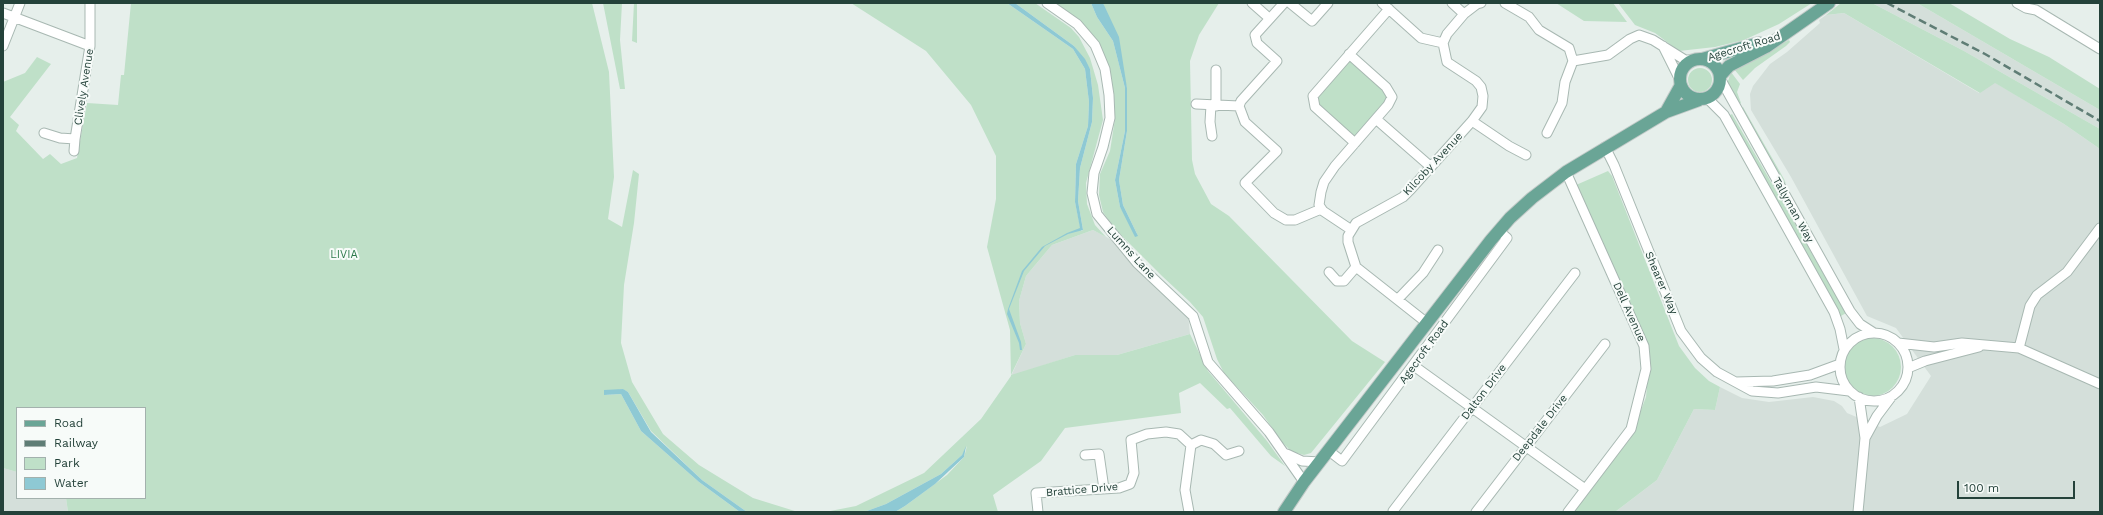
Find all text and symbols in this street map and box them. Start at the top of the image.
street label: Agecroft Road [1706,30,1782,64]
street label: Clively Avenue [71,48,97,126]
street label: Kilcoby Avenue [1400,130,1466,198]
street label: Tallyman Way [1770,175,1816,245]
street label: Lumns Lane [1104,224,1158,282]
park label: LIVIA [330,248,358,262]
street label: Shearer Way [1642,250,1680,316]
street label: Dell Avenue [1610,280,1648,344]
street label: Agecroft Road [1396,318,1452,386]
street label: Dalton Drive [1459,362,1509,422]
street label: Deepdale Drive [1510,392,1570,464]
legend [16,407,146,499]
text: Road [54,416,83,430]
text: Railway [54,436,98,450]
text: Park [54,456,80,470]
scale bar [1959,473,2077,499]
text: Water [54,476,88,490]
street label: Brattice Drive [1045,480,1119,500]
text: 100 m [1964,481,1999,495]

